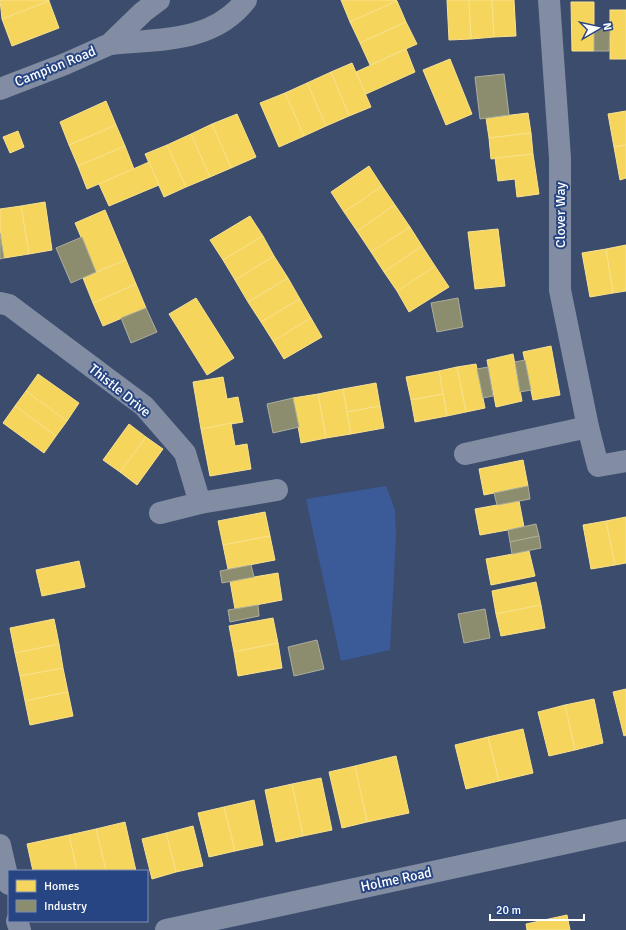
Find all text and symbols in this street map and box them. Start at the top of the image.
north arrow [578,8,618,48]
text: N [600,22,614,31]
street label: Campion Road [12,43,98,90]
street label: Clover Way [552,182,569,248]
street label: Thistle Drive [85,360,154,421]
street label: Holme Road [359,864,433,895]
legend [8,870,148,922]
text: Homes [44,879,79,894]
scale bar [490,896,584,922]
text: Industry [44,899,87,914]
text: 20 m [496,903,521,918]

